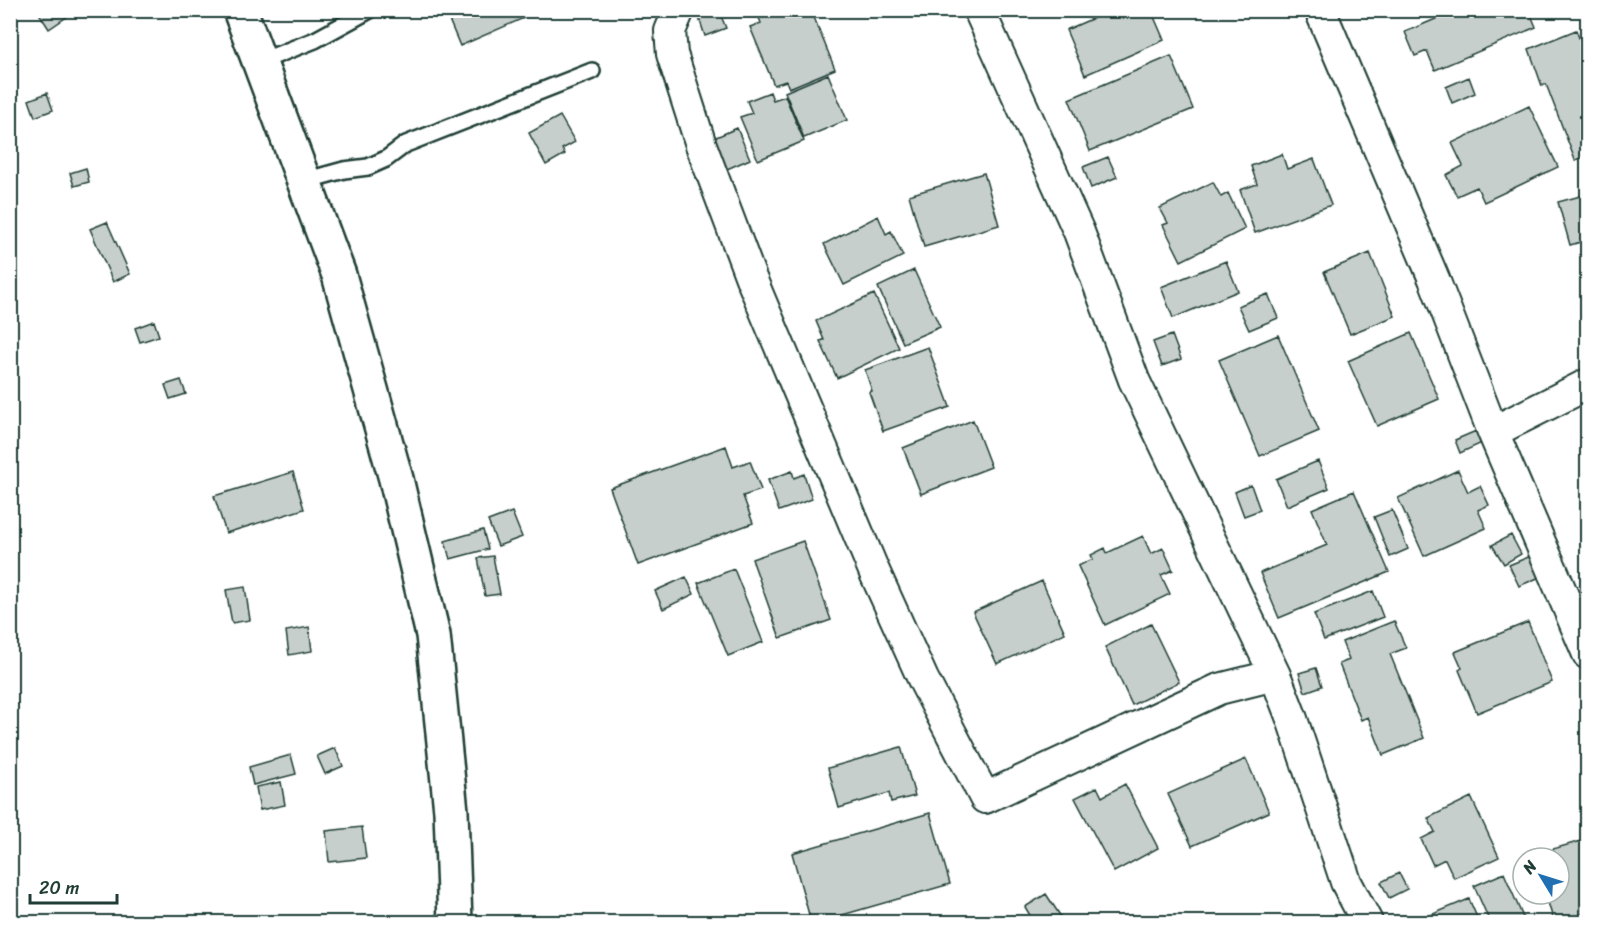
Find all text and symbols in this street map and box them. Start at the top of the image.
north arrow [1511,846,1571,906]
text: N [1514,853,1545,881]
scale bar [30,867,117,905]
text: 20 m [39,872,79,904]

